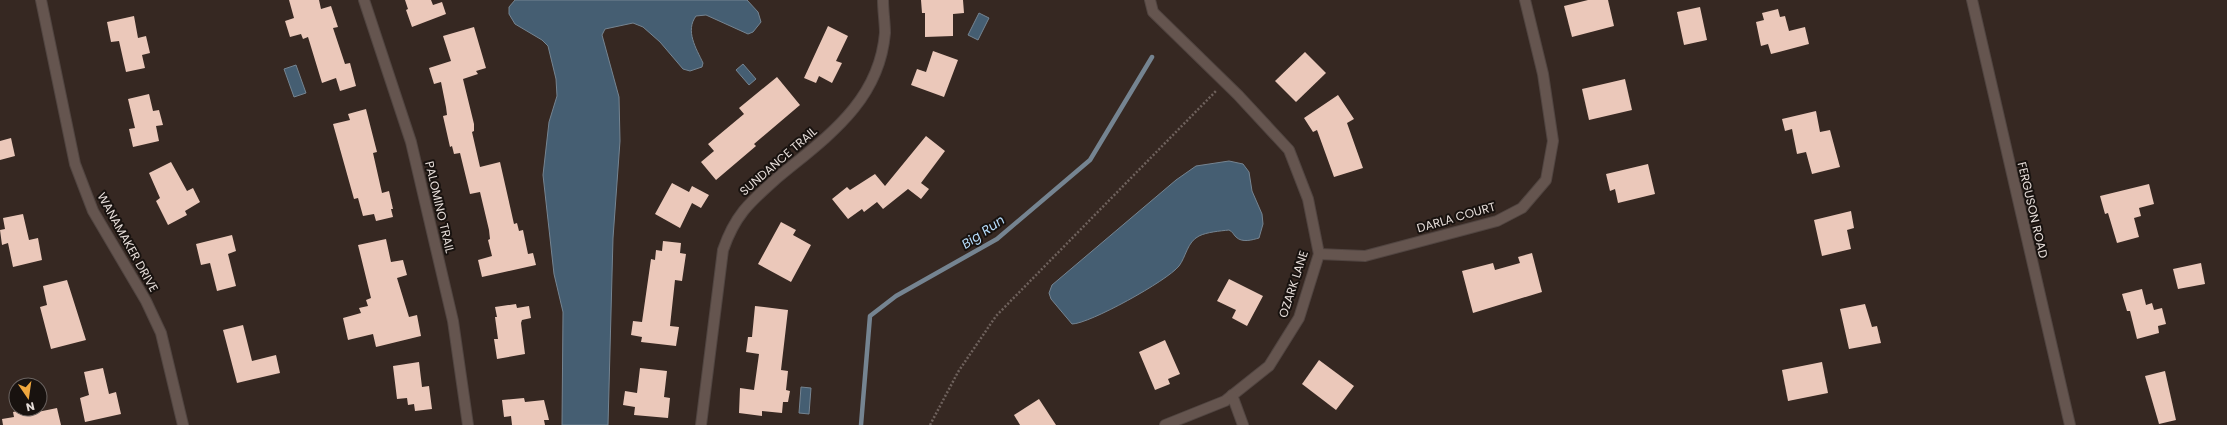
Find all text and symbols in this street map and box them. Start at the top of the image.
street label: SUNDANCE TRAIL [736,123,820,199]
street label: PALOMINO TRAIL [421,159,459,255]
street label: FERGUSON ROAD [2014,160,2052,260]
street label: WANAMAKER DRIVE [94,189,162,295]
street label: DARLA COURT [1415,198,1498,236]
water label: Big Run [958,211,1008,253]
street label: OZARK LANE [1274,248,1312,320]
north arrow [8,377,48,417]
text: N [24,398,36,415]

